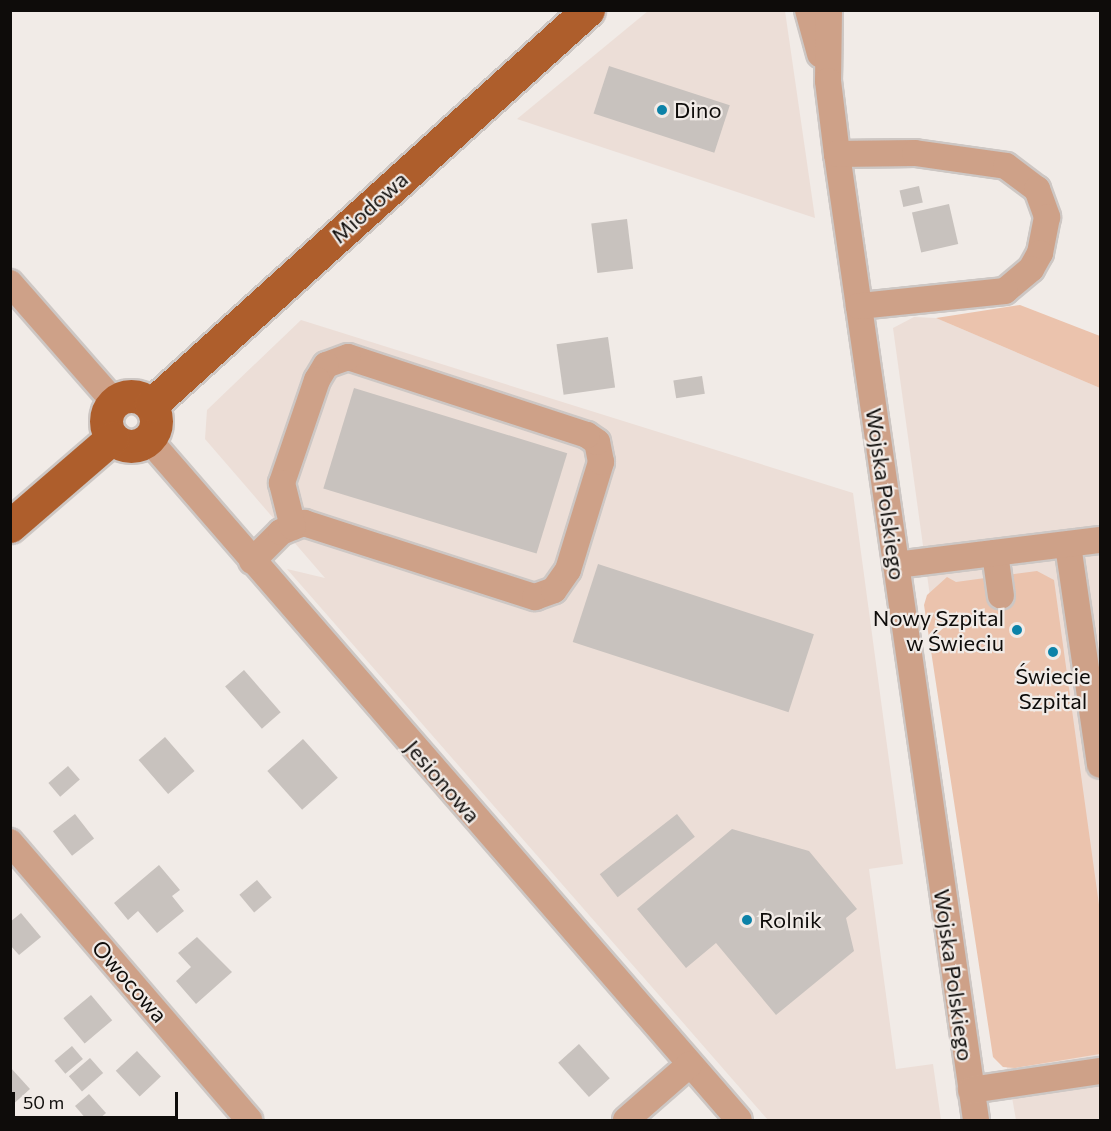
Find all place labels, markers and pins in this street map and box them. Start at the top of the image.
place label: Dino [674,97,722,123]
marker: Dino [655,103,669,117]
place label: Nowy Szpital w Świeciu [873,604,1004,656]
marker: Nowy Szpital w Świeciu [1008,621,1026,639]
marker: Świecie Szpital [1046,645,1060,659]
place label: Świecie Szpital [1015,662,1091,714]
place label: Rolnik [759,907,822,933]
marker: Rolnik [740,913,754,927]

